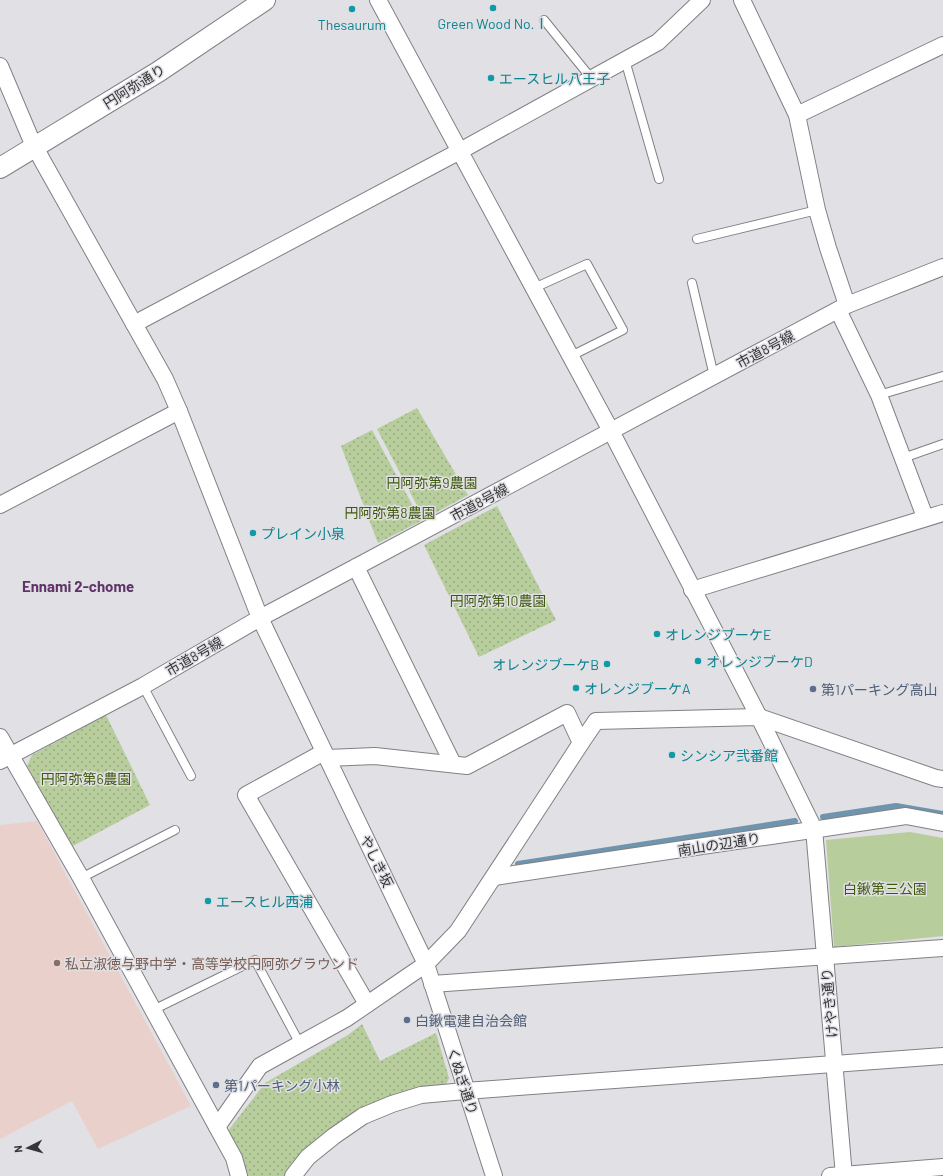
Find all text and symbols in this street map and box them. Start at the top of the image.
marker: Green Wood No.Ⅰ [488,3,498,13]
marker: Thesaurum [347,4,357,14]
place label: Green Wood No.Ⅰ [437,15,549,32]
place label: Thesaurum [318,16,386,33]
street label: 円阿弥通り [100,60,168,112]
place label: エースヒル八王子 [499,70,610,87]
marker: エースヒル八王子 [486,73,496,83]
street label: 市道8号線 [733,327,797,371]
park label: 円阿弥第9農園 [386,474,478,491]
street label: 市道8号線 [447,480,511,524]
park label: 円阿弥第8農園 [344,504,436,521]
place label: プレイン小泉 [261,525,345,542]
marker: プレイン小泉 [248,528,258,538]
district label: Ennami 2-chome [22,577,134,595]
park label: 円阿弥第10農園 [450,592,546,609]
place label: オレンジブーケE [665,626,771,643]
marker: オレンジブーケE [652,629,662,639]
street label: 市道8号線 [162,633,226,679]
place label: オレンジブーケD [706,653,813,670]
place label: オレンジブーケB [492,656,599,673]
marker: オレンジブーケD [693,656,703,666]
marker: オレンジブーケB [602,659,612,669]
place label: オレンジブーケA [584,680,691,697]
place label: 第1パーキング高山 [821,681,937,698]
marker: オレンジブーケA [571,683,581,693]
marker: 第1パーキング高山 [808,684,818,694]
place label: シンシア弐番館 [680,747,778,764]
marker: シンシア弐番館 [667,750,677,760]
park label: 円阿弥第6農園 [40,770,132,787]
street label: 南山の辺通り [676,829,762,859]
street label: やしき坂 [357,832,397,890]
park label: 白鍬第三公園 [843,880,927,897]
place label: エースヒル西浦 [216,893,313,910]
marker: エースヒル西浦 [203,896,213,906]
place label: 私立淑徳与野中学・高等学校円阿弥グラウンド [65,955,359,972]
marker: 私立淑徳与野中学・高等学校円阿弥グラウンド [52,958,62,968]
street label: けやき通り [817,967,841,1039]
place label: 白鍬電建自治会館 [415,1012,527,1029]
marker: 白鍬電建自治会館 [402,1015,412,1025]
street label: くぬぎ通り [444,1045,482,1117]
place label: 第1パーキング小林 [224,1077,340,1094]
marker: 第1パーキング小林 [211,1080,221,1090]
north arrow [8,1128,48,1168]
text: N [11,1145,24,1153]

